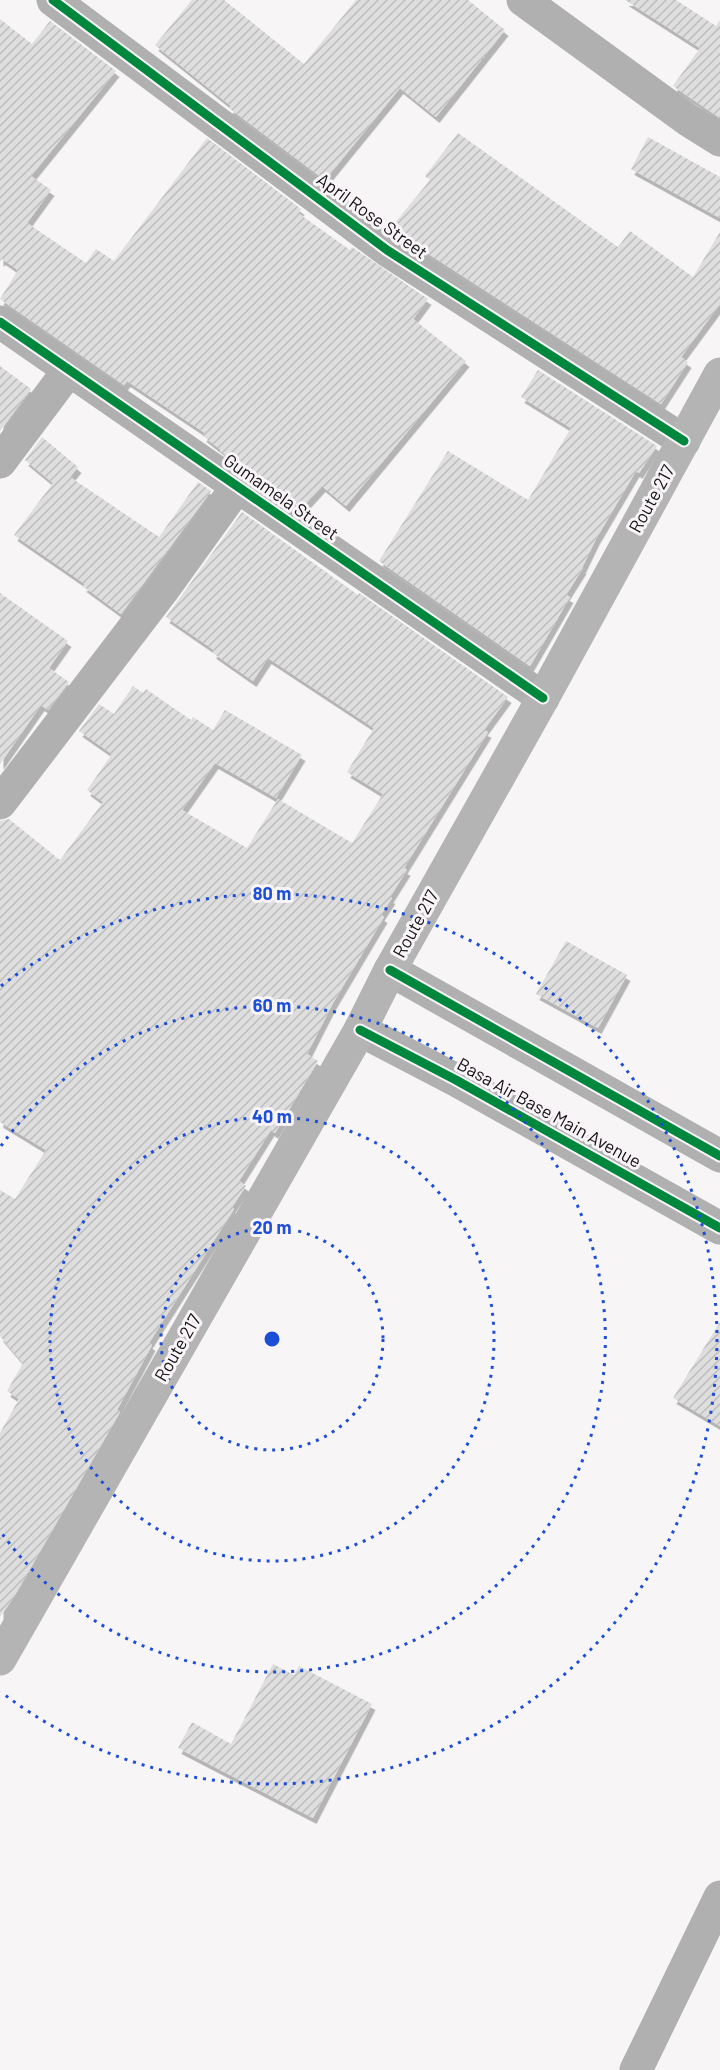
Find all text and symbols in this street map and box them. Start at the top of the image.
street label: April Rose Street [313,168,432,263]
street label: Gumamela Street [220,448,343,544]
street label: Route 217 [624,460,679,536]
text: 80 m [253,882,291,904]
street label: Route 217 [388,885,443,961]
text: 60 m [253,994,291,1016]
street label: Basa Air Base Main Avenue [454,1052,645,1172]
text: 40 m [252,1105,292,1127]
text: 20 m [253,1216,291,1238]
street label: Route 217 [149,1309,205,1385]
centre of rings [262,1329,282,1349]

